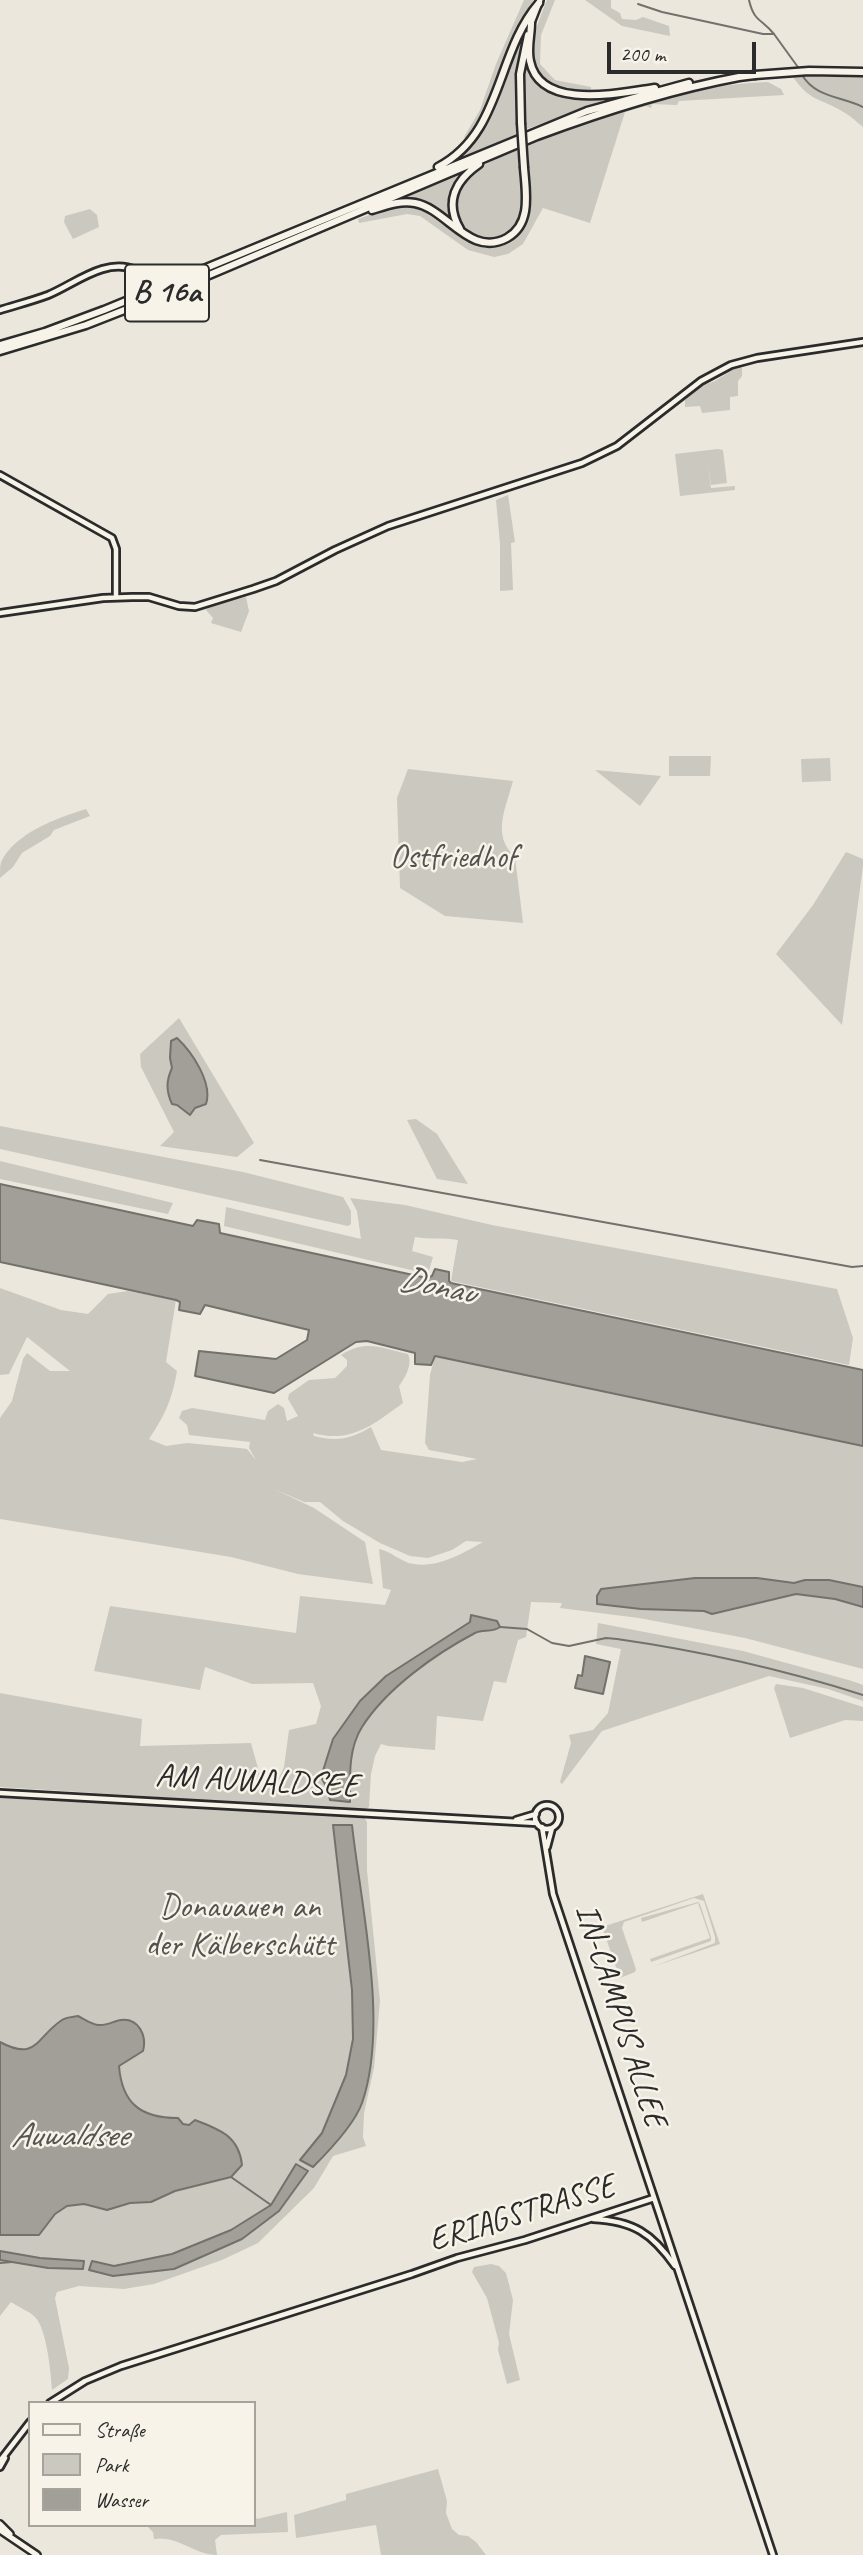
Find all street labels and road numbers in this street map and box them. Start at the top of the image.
road number: B 16a [125,264,209,321]
street label: AM AUWALDSEE [155,1757,359,1807]
street label: IN-CAMPUS ALLEE [565,1900,675,2132]
street label: ERIAGSTRASSE [424,2167,620,2261]

